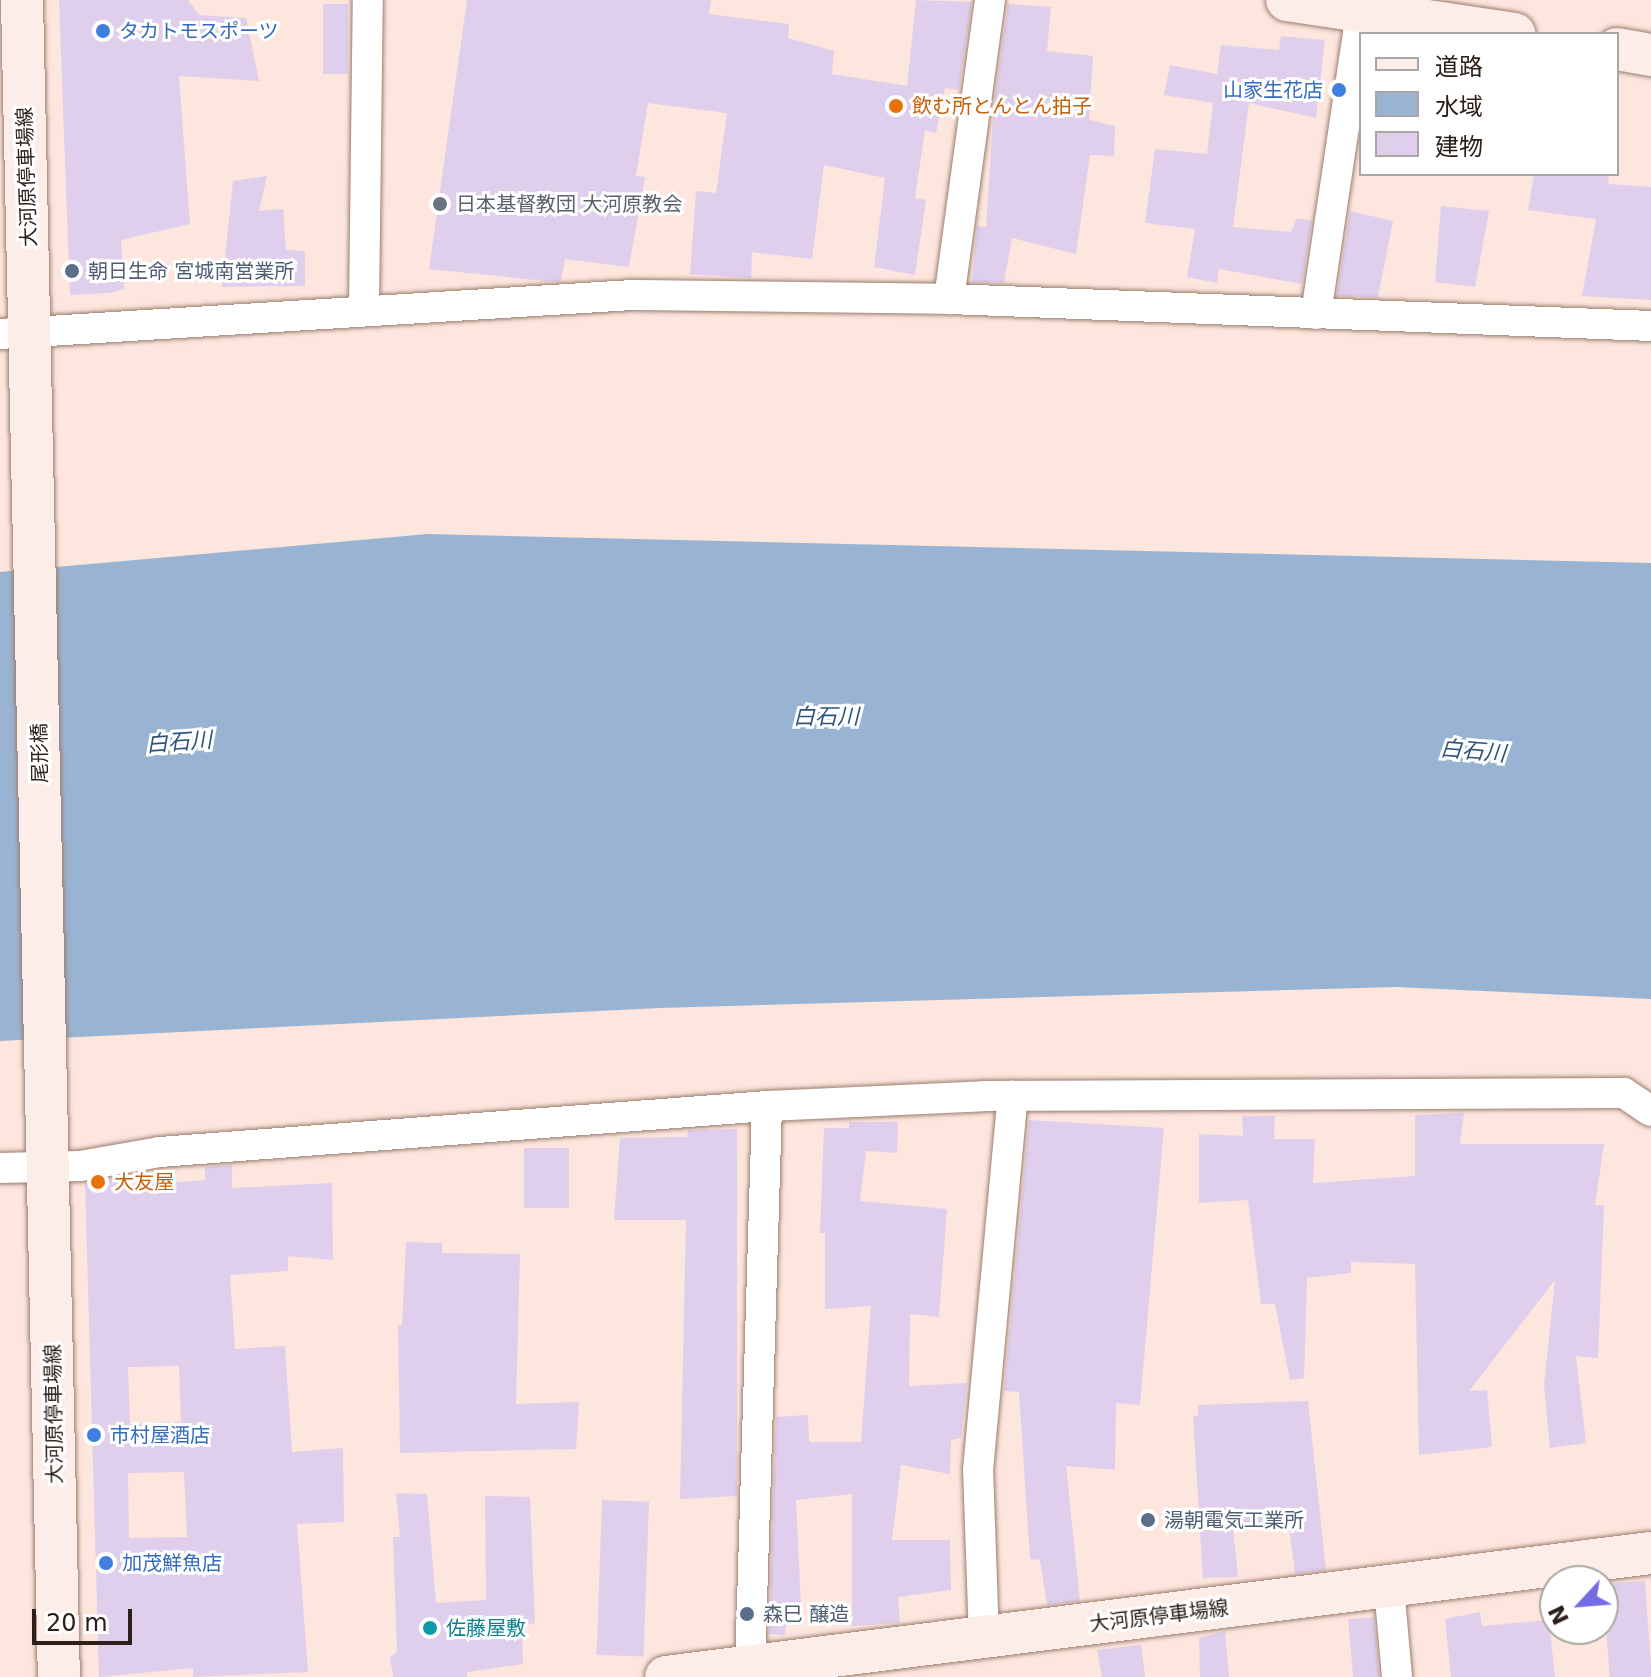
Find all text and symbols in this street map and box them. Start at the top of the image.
place label: タカトモスポーツ [119,19,279,43]
marker: タカトモスポーツ [94,22,112,40]
legend [1359,32,1619,176]
text: 道路 [1435,53,1483,81]
place label: 山家生花店 [1223,78,1323,102]
marker: 山家生花店 [1330,81,1348,99]
text: 水域 [1435,93,1483,121]
place label: 飲む所とんとん拍子 [912,94,1092,118]
marker: 飲む所とんとん拍子 [887,97,905,115]
street label: 大河原停車場線 [13,107,41,247]
text: 建物 [1435,133,1483,161]
place label: 日本基督教団 大河原教会 [456,192,682,216]
marker: 日本基督教団 大河原教会 [431,195,449,213]
place label: 朝日生命 宮城南営業所 [88,259,294,283]
marker: 朝日生命 宮城南営業所 [63,262,81,280]
water label: 白石川 [793,704,859,730]
street label: 尾形橋 [27,723,53,783]
water label: 白石川 [145,727,213,757]
water label: 白石川 [1439,735,1507,767]
place label: 大友屋 [114,1170,174,1194]
marker: 大友屋 [89,1173,107,1191]
street label: 大河原停車場線 [41,1344,67,1484]
place label: 市村屋酒店 [110,1423,210,1447]
marker: 市村屋酒店 [85,1426,103,1444]
place label: 湯朝電気工業所 [1164,1508,1304,1532]
marker: 湯朝電気工業所 [1139,1511,1157,1529]
place label: 加茂鮮魚店 [122,1551,222,1575]
marker: 加茂鮮魚店 [97,1554,115,1572]
north arrow [1539,1565,1619,1645]
scale bar [36,1593,136,1643]
street label: 大河原停車場線 [1088,1596,1230,1636]
text: N [1544,1601,1574,1629]
place label: 森巳 醸造 [763,1602,849,1626]
marker: 森巳 醸造 [738,1605,756,1623]
text: 20 m [46,1609,108,1637]
place label: 佐藤屋敷 [446,1616,526,1640]
marker: 佐藤屋敷 [421,1619,439,1637]

